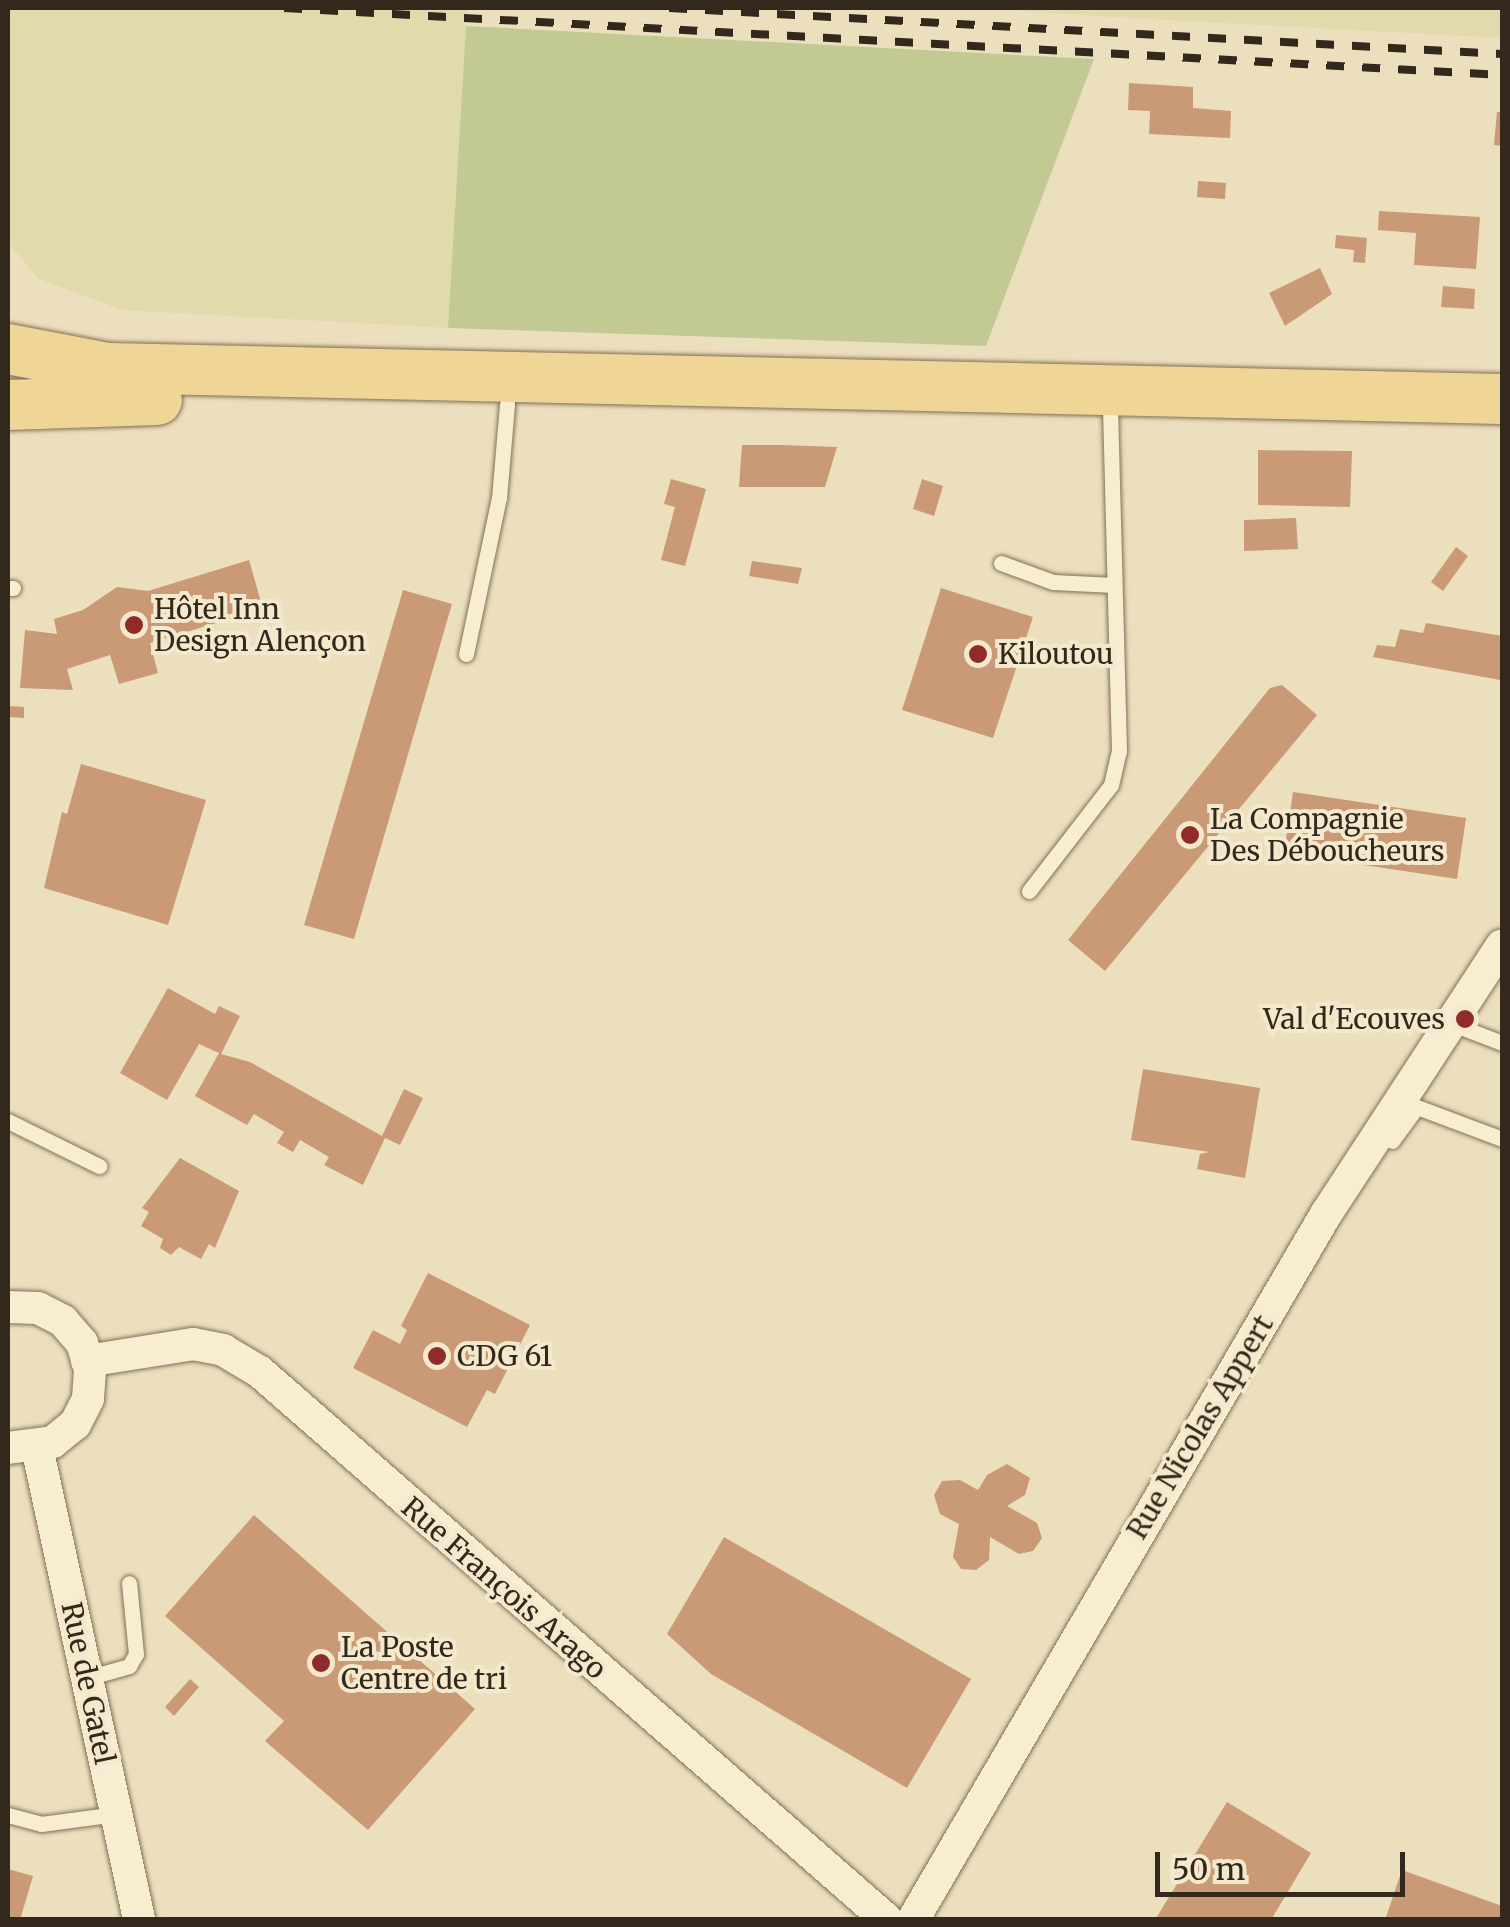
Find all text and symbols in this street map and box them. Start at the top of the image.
place label: Hôtel Inn Design Alençon [154,592,366,658]
marker: Hôtel Inn Design Alençon [123,614,145,636]
place label: Kiloutou [998,637,1114,671]
marker: Kiloutou [967,643,989,665]
place label: La Compagnie Des Déboucheurs [1210,802,1445,868]
marker: La Compagnie Des Déboucheurs [1179,824,1201,846]
place label: Val d'Ecouves [1263,1002,1445,1036]
marker: Val d'Ecouves [1454,1008,1476,1030]
street label: Rue Nicolas Appert [1120,1309,1280,1545]
place label: CDG 61 [457,1339,552,1373]
marker: CDG 61 [426,1345,448,1367]
street label: Rue François Arago [395,1490,613,1686]
street label: Rue de Gatel [54,1599,122,1767]
place label: La Poste Centre de tri [341,1630,507,1696]
marker: La Poste Centre de tri [310,1652,332,1674]
scale bar [1160,1832,1410,1894]
text: 50 m [1172,1850,1245,1888]

